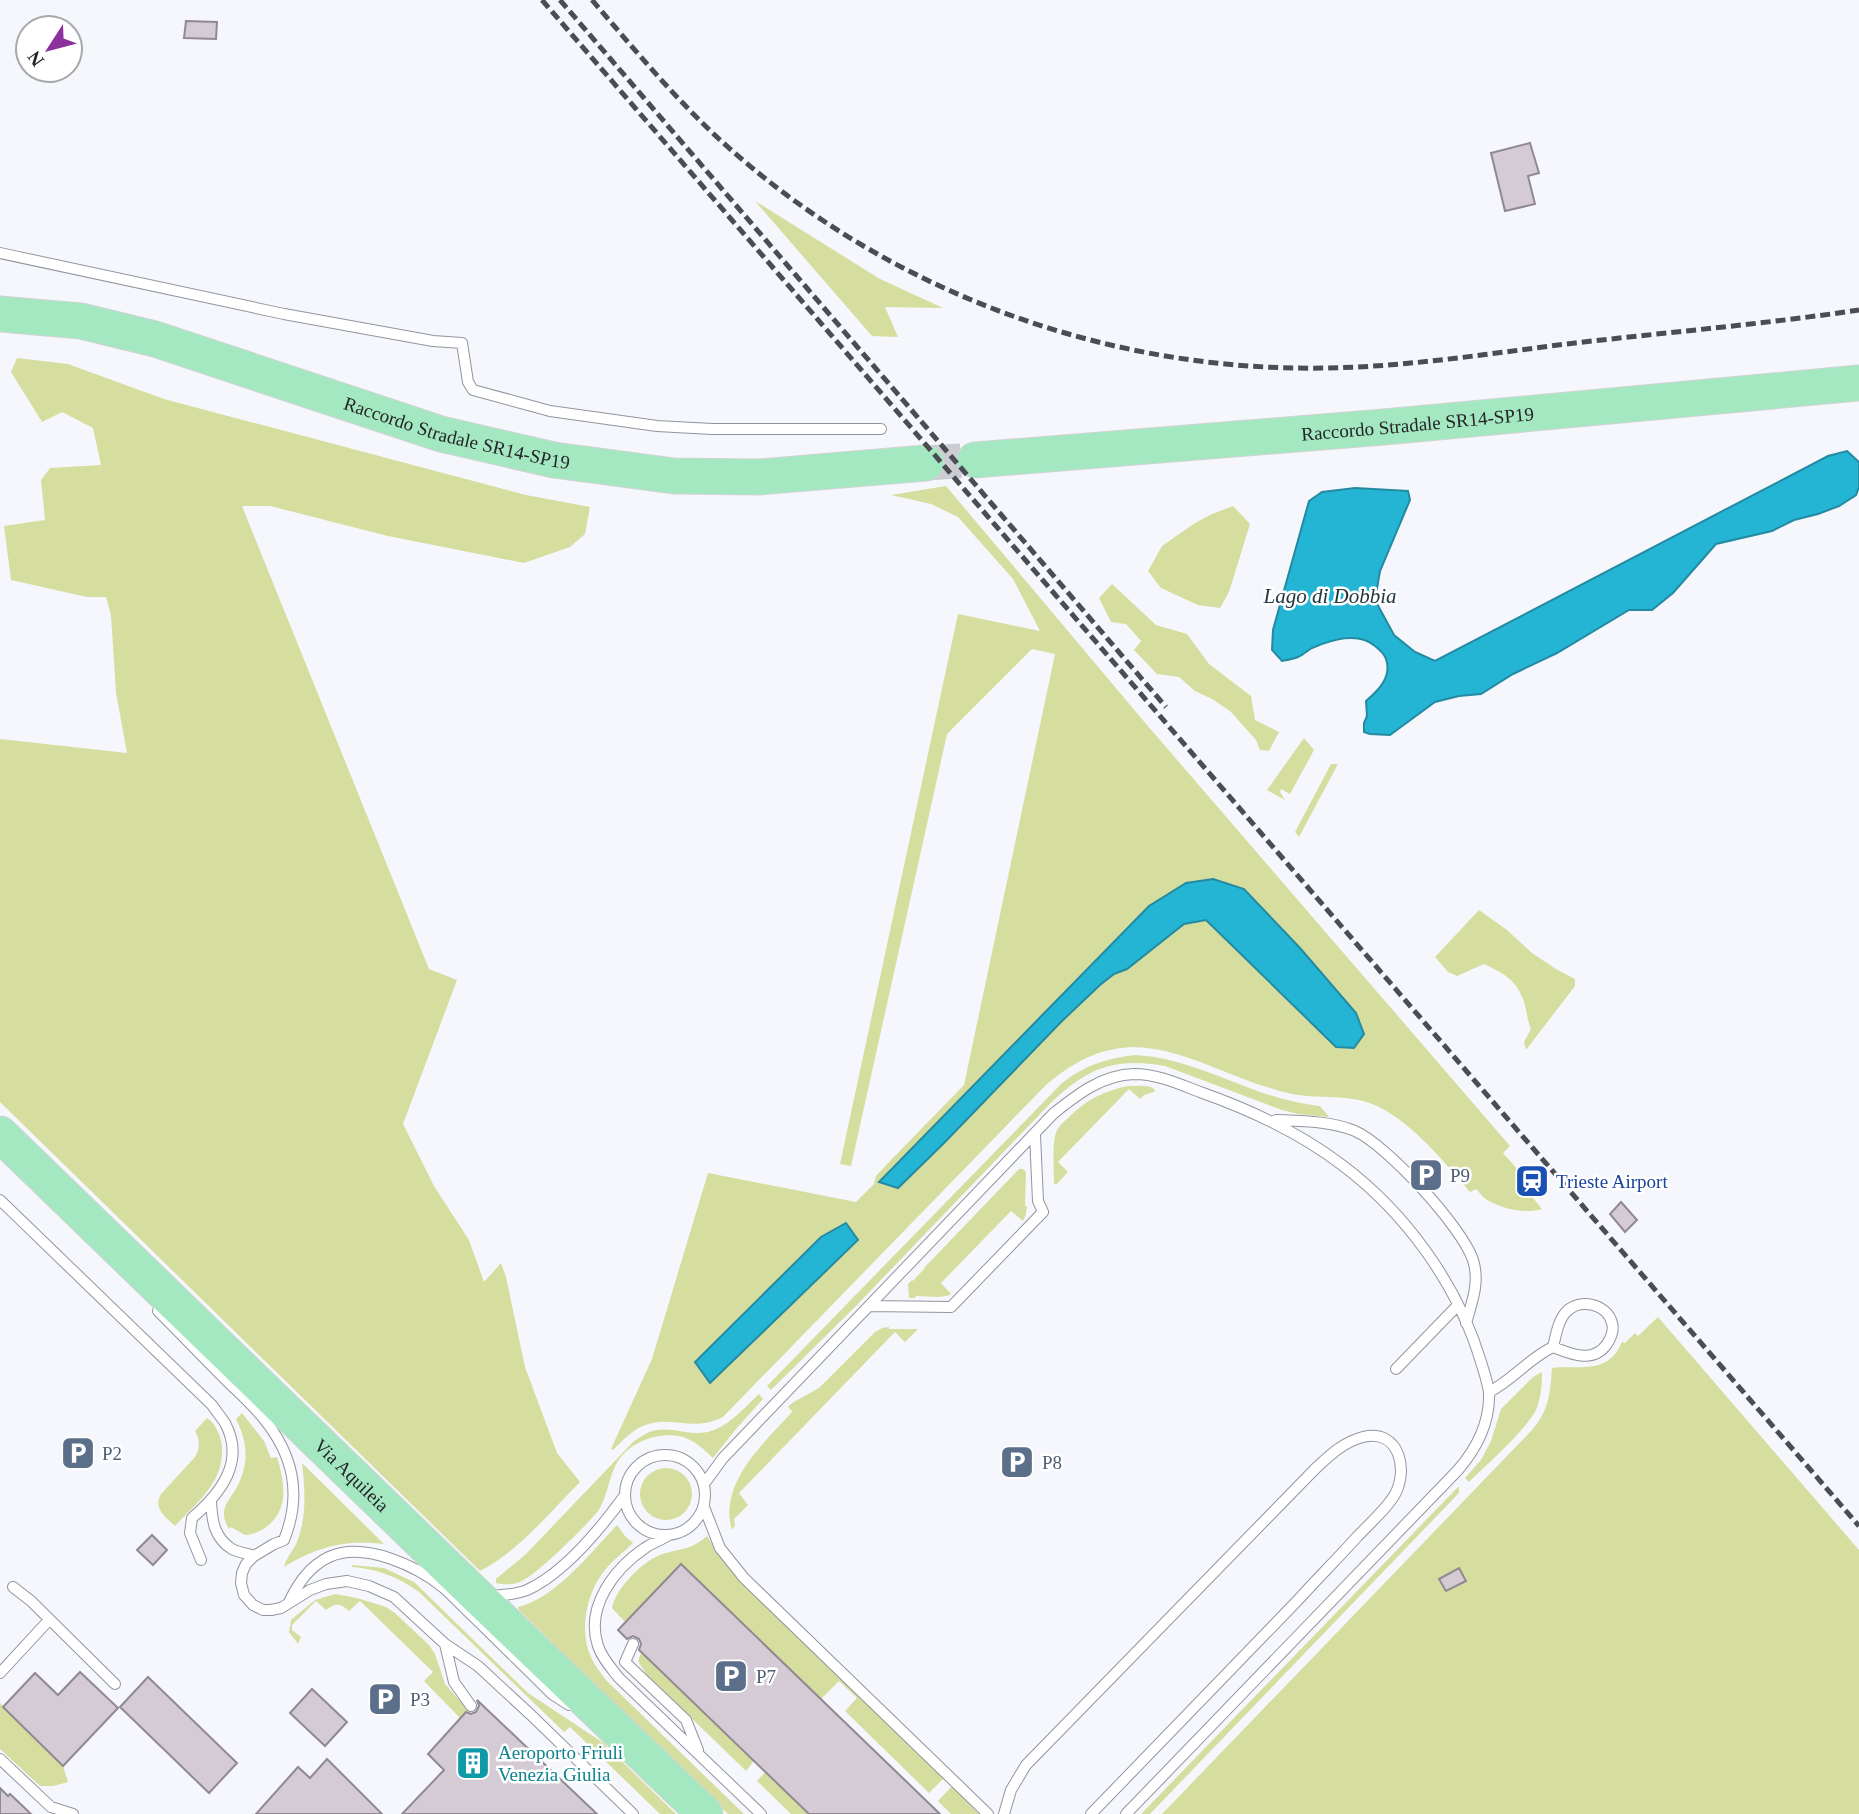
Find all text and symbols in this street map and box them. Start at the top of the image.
north arrow [14,14,84,84]
text: N [23,47,48,70]
street label: Raccordo Stradale SR14-SP19 [341,393,571,473]
street label: Raccordo Stradale SR14-SP19 [1300,403,1535,445]
water label: Lago di Dobbia [1262,584,1397,608]
parking icon: P9 [1407,1156,1445,1194]
station icon: Trieste Airport [1513,1162,1551,1200]
place label: P9 [1450,1165,1470,1186]
place label: Trieste Airport [1556,1171,1668,1192]
parking icon: P2 [59,1434,97,1472]
street label: Via Aquileia [310,1435,394,1516]
place label: P2 [102,1443,122,1464]
parking icon: P8 [998,1443,1036,1481]
place label: P8 [1042,1452,1062,1473]
parking icon: P7 [712,1657,750,1695]
place label: P7 [756,1666,776,1687]
parking icon: P3 [366,1680,404,1718]
place label: P3 [410,1689,430,1710]
place label: Aeroporto Friuli Venezia Giulia [498,1742,623,1785]
building icon: Aeroporto Friuli Venezia Giulia [454,1744,492,1782]

